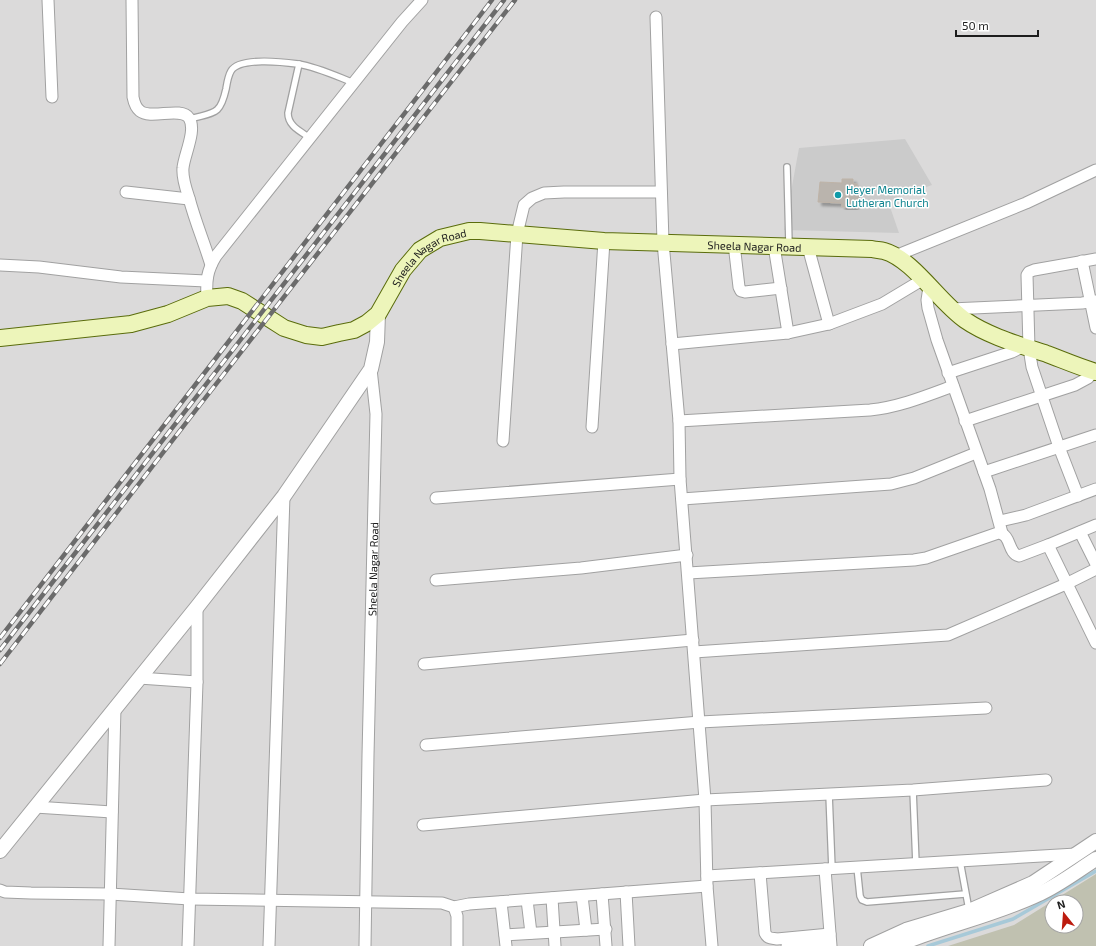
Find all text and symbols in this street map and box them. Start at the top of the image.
scale bar [956,12,1038,38]
text: 50 m [962,18,989,32]
place label: Heyer Memorial Lutheran Church [846,183,929,209]
marker: Heyer Memorial Lutheran Church [833,190,843,200]
street label: Sheela Nagar Road [389,225,468,289]
street label: Sheela Nagar Road [707,238,802,253]
street label: Sheela Nagar Road [365,522,380,616]
north arrow [1044,894,1084,934]
text: N [1055,897,1067,911]

